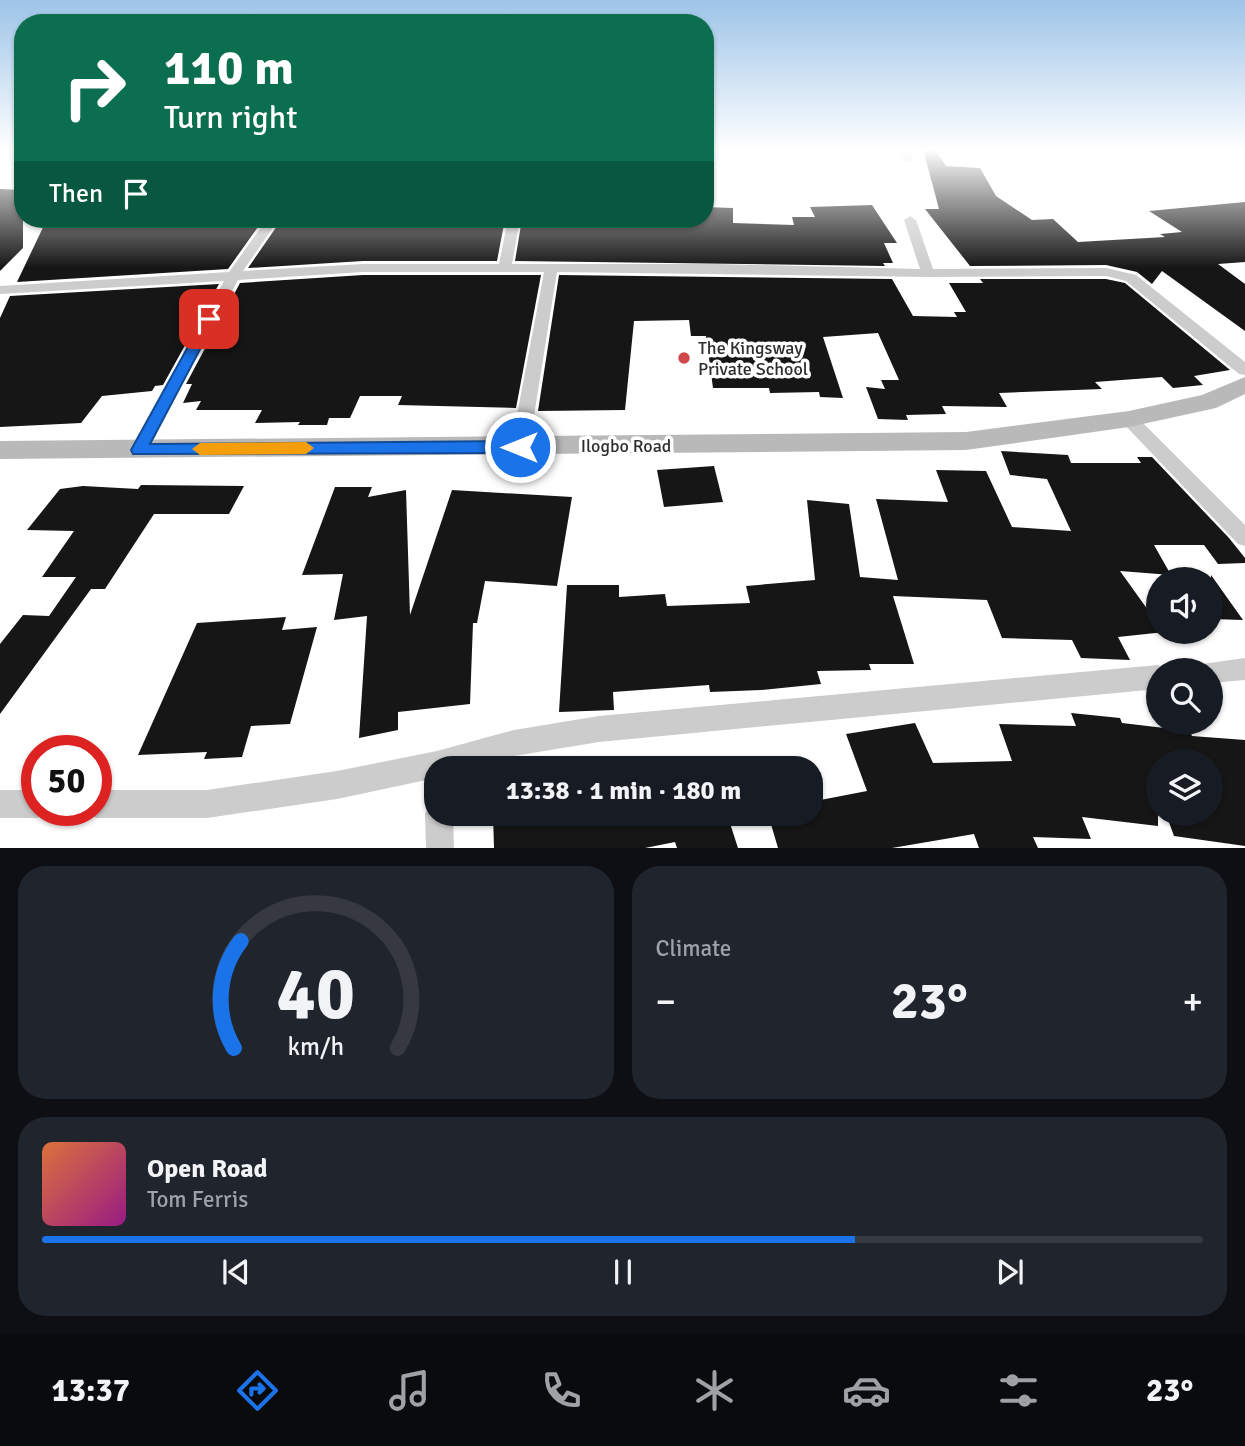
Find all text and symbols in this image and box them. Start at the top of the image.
text: 110 m [164,38,294,98]
icon: right [49,42,140,133]
text: Turn right [164,98,297,137]
icon: arrive [117,175,155,213]
text: Then [49,178,103,210]
pin [179,289,239,349]
icon: arrive [190,300,228,338]
place label: The Kingsway Private School [698,337,808,380]
marker: The Kingsway Private School [676,350,692,366]
position arrow [483,410,557,484]
street label: Ilogbo Road [581,435,671,457]
map controls [1146,567,1223,826]
button: sound [1146,567,1223,644]
button: search [1146,658,1223,735]
speed limit sign: 50 [21,735,112,826]
button: layers [1146,749,1223,826]
text: 13:38 · 1 min · 180 m [506,775,741,807]
text: Climate [656,934,731,963]
text: 40 [276,951,355,1040]
text: 23° [891,969,968,1033]
text: − [656,978,676,1025]
text: + [1182,978,1203,1025]
text: km/h [287,1031,344,1062]
text: Open Road [147,1153,268,1185]
text: Tom Ferris [147,1185,248,1214]
icon: previous [217,1253,255,1291]
icon: pause [604,1253,642,1291]
icon: next [991,1253,1029,1291]
icon: directions [233,1366,282,1415]
icon: music [385,1366,434,1415]
icon: phone [537,1366,586,1415]
icon: climate [690,1366,739,1415]
icon: car [842,1366,891,1415]
icon: filters [994,1366,1043,1415]
text: 13:37 [52,1371,130,1410]
text: 23° [1146,1371,1193,1410]

